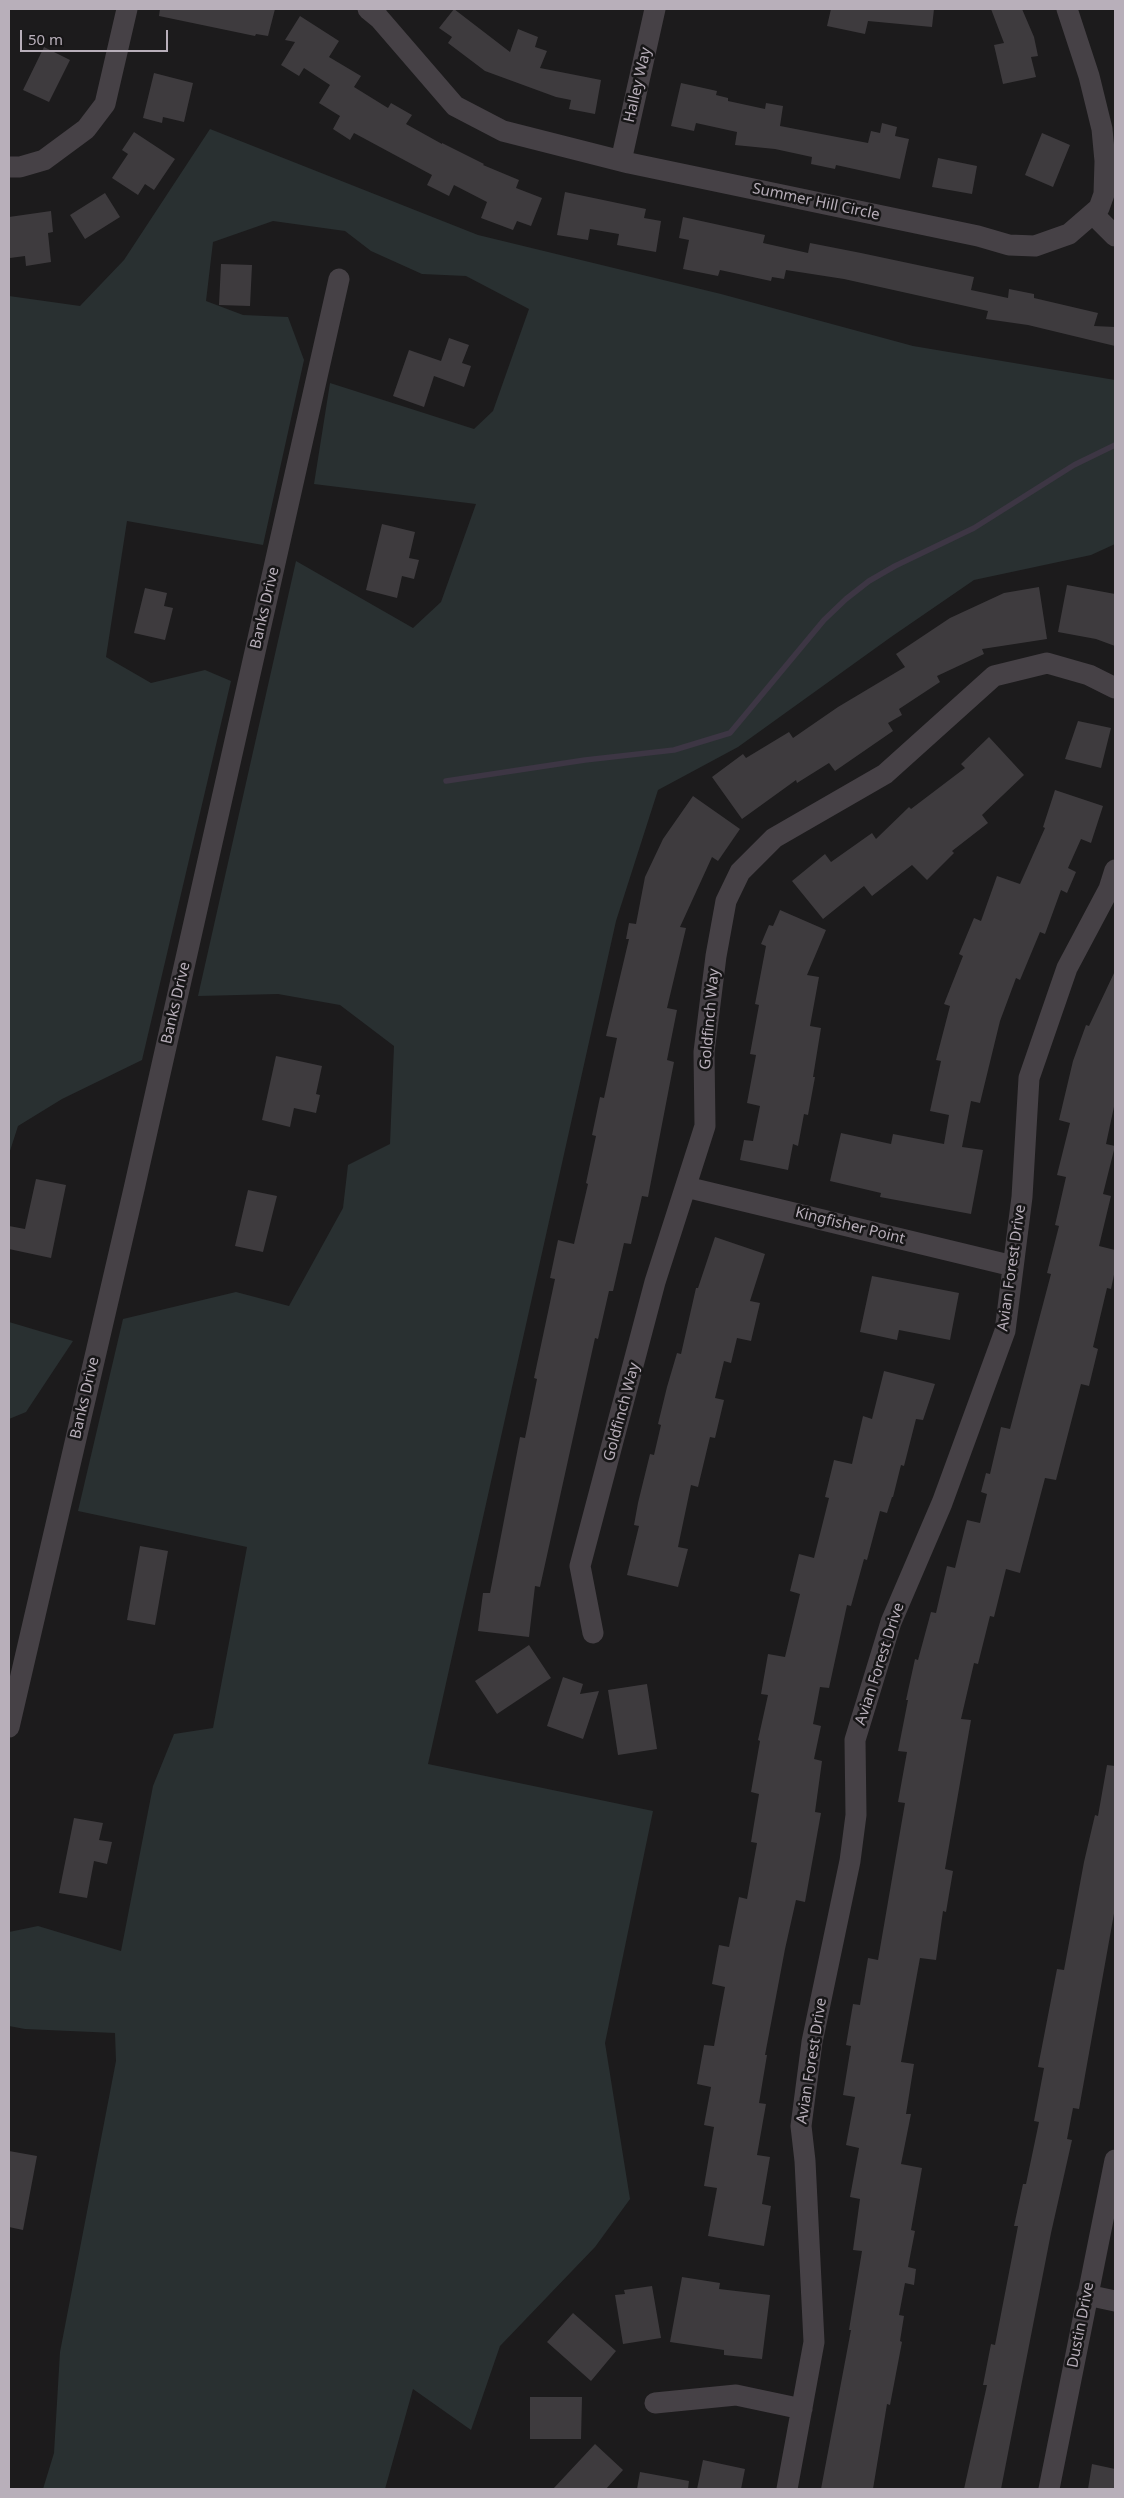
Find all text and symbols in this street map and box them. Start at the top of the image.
scale bar [22,20,170,52]
text: 50 m [28,29,63,49]
street label: Halley Way [621,46,655,124]
street label: Summer Hill Circle [751,180,881,224]
street label: Banks Drive [247,565,283,651]
street label: Banks Drive [158,960,194,1046]
street label: Goldfinch Way [697,968,723,1070]
street label: Kingfisher Point [793,1204,907,1248]
street label: Avian Forest Drive [994,1204,1030,1332]
street label: Banks Drive [67,1355,103,1441]
street label: Goldfinch Way [600,1361,644,1463]
street label: Avian Forest Drive [852,1601,908,1727]
street label: Avian Forest Drive [793,1997,831,2125]
street label: Dustin Drive [1064,2281,1098,2369]

